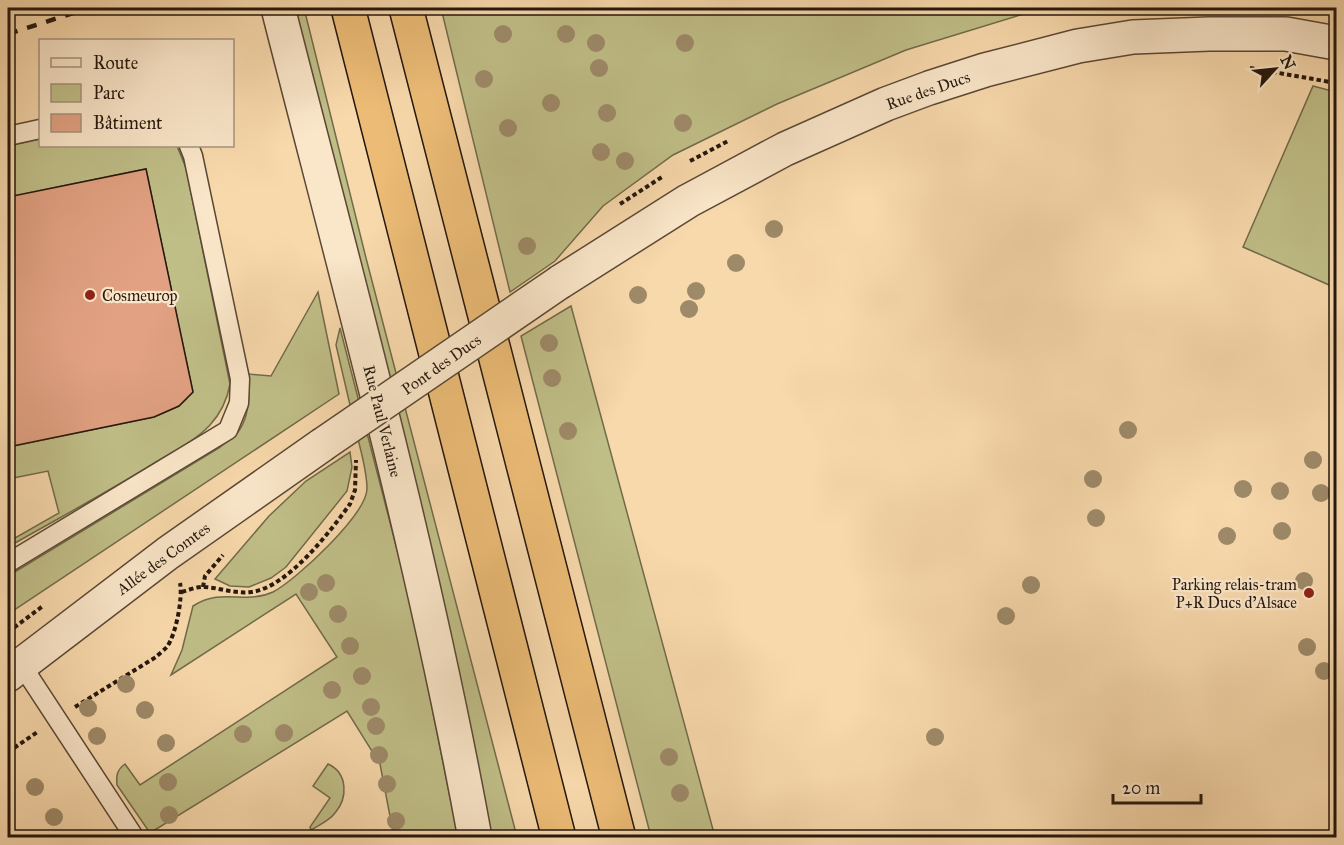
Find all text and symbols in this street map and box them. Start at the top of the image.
legend [39,39,234,147]
north arrow [1245,39,1305,99]
text: Route [93,52,138,74]
text: N [1276,52,1300,73]
street label: Rue des Ducs [884,67,973,114]
text: Parc [93,82,125,104]
text: Bâtiment [93,112,163,134]
place label: Cosmeurop [102,286,178,305]
marker: Cosmeurop [83,288,97,302]
street label: Pont des Ducs [398,330,485,399]
street label: Rue Paul Verlaine [359,363,406,480]
street label: Allée des Comtes [112,518,214,599]
place label: Parking relais-tram P+R Ducs d'Alsace [1172,575,1298,612]
marker: Parking relais-tram P+R Ducs d'Alsace [1302,586,1316,600]
scale bar [1113,767,1202,805]
text: 20 m [1122,777,1160,799]

